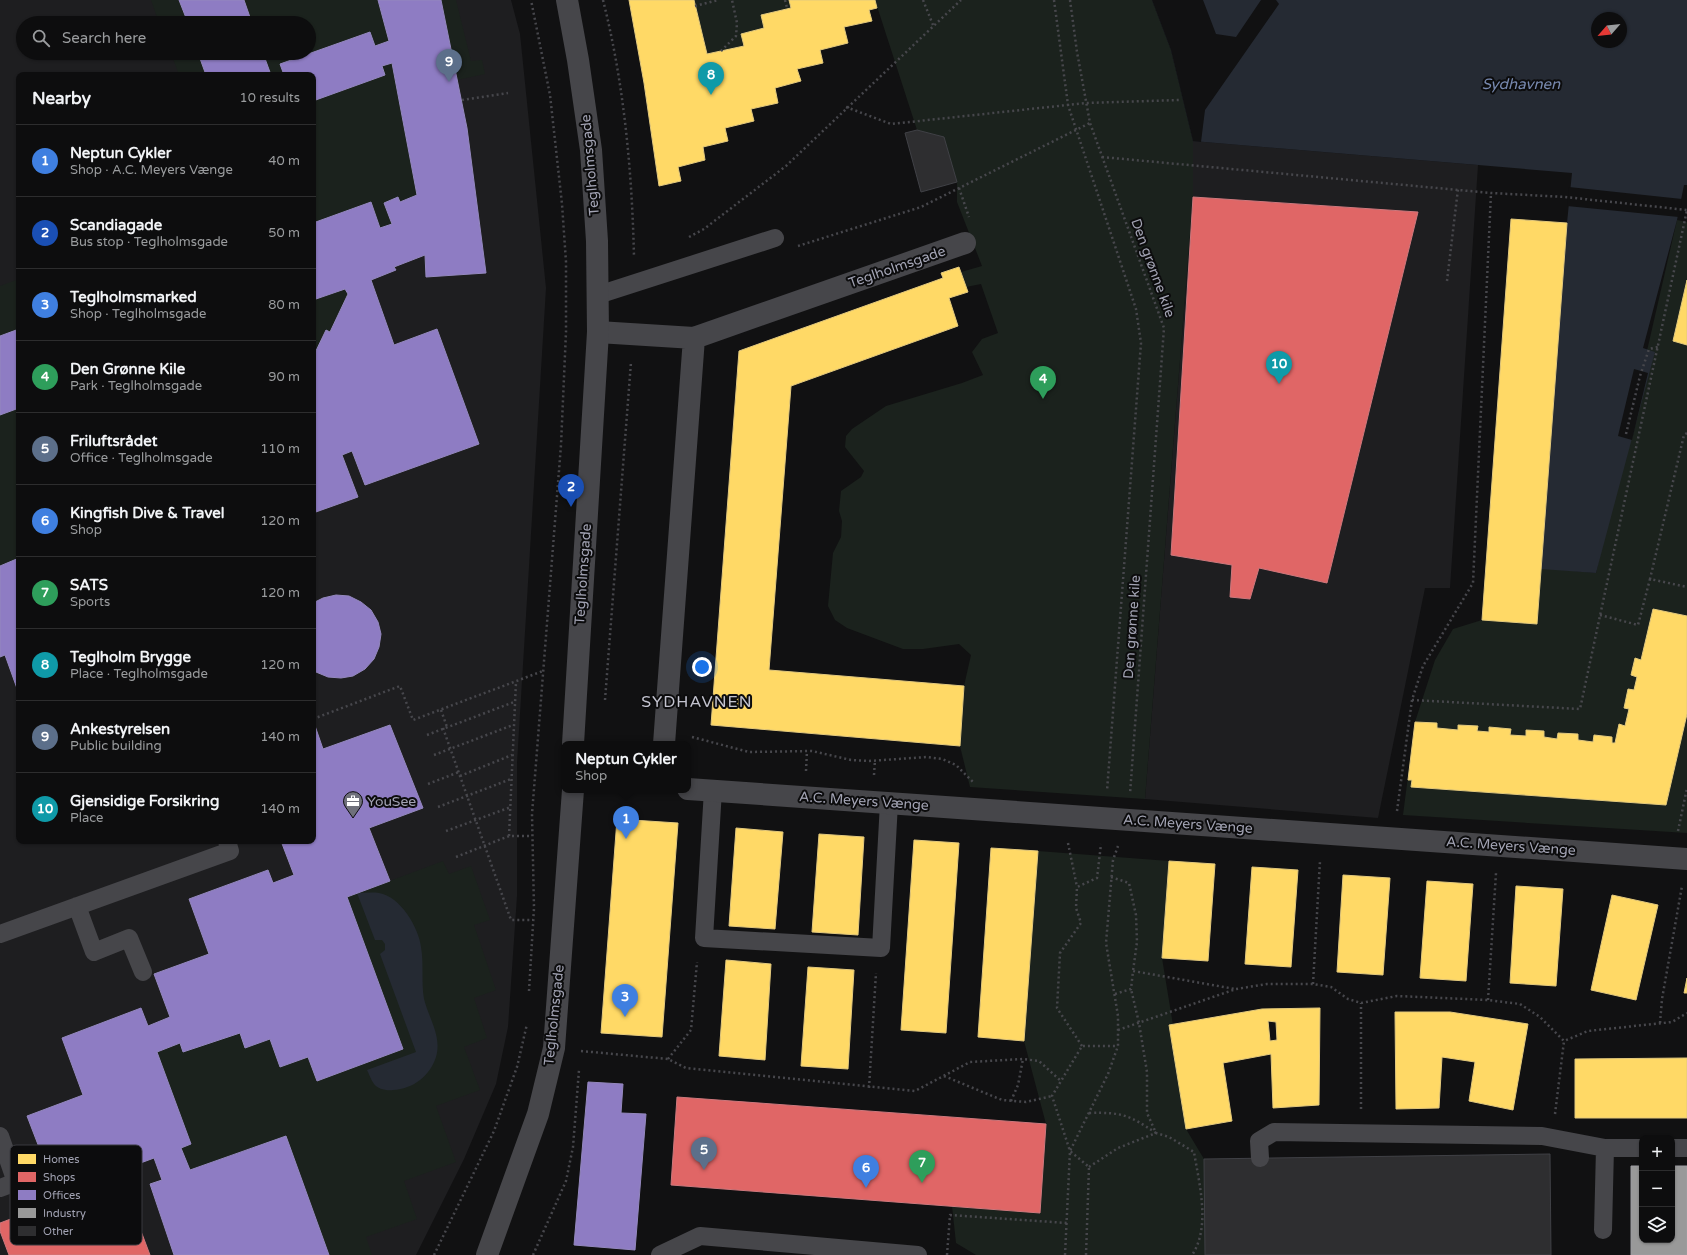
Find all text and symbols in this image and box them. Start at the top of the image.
north arrow [1591,12,1627,48]
search box [16,16,316,60]
icon: search [30,27,52,49]
text: Search here [62,29,146,47]
pin: 9 [436,49,462,82]
pin: 8 [698,62,724,95]
water label: Sydhavnen [1482,75,1561,93]
text: Nearby [32,88,91,109]
text: 10 results [240,90,300,106]
street label: Teglholmsgade [577,114,603,216]
text: Neptun Cykler [70,144,172,162]
text: 1 [41,153,49,169]
text: 40 m [268,153,300,169]
text: Shop · A.C. Meyers Vænge [70,162,233,178]
text: Scandiagade [70,216,162,234]
street label: Den grønne kile [1127,216,1179,320]
text: 2 [41,225,49,241]
text: 50 m [268,225,300,241]
text: Bus stop · Teglholmsgade [70,234,228,250]
street label: Teglholmsgade [846,242,948,292]
text: Teglholmsmarked [70,288,197,306]
text: 3 [41,297,49,313]
text: 80 m [268,297,300,313]
text: Shop · Teglholmsgade [70,306,206,322]
pin: 10 [1266,351,1292,384]
text: Den Grønne Kile [70,360,185,378]
pin: 4 [1030,366,1056,399]
text: 4 [41,369,49,385]
text: 90 m [268,369,300,385]
text: Park · Teglholmsgade [70,378,202,394]
text: Friluftsrådet [70,432,157,450]
text: 5 [41,441,49,457]
text: 110 m [260,441,300,457]
text: Office · Teglholmsgade [70,450,213,466]
pin: 2 [558,474,584,507]
text: Kingfish Dive & Travel [70,504,225,522]
text: 6 [41,513,49,529]
text: 120 m [260,513,300,529]
text: Shop [70,522,102,538]
street label: Teglholmsgade [571,523,595,625]
street label: Den grønne kile [1120,574,1144,679]
text: SATS [70,576,108,594]
text: 7 [41,585,49,601]
text: 120 m [260,585,300,601]
text: Sports [70,594,110,610]
text: Teglholm Brygge [70,648,191,666]
text: 8 [41,657,49,673]
text: 120 m [260,657,300,673]
your location [692,657,712,677]
text: Place · Teglholmsgade [70,666,208,682]
district label: SYDHAVNEN [641,692,753,712]
text: Ankestyrelsen [70,720,170,738]
text: 9 [41,729,49,745]
text: 140 m [260,729,300,745]
text: Public building [70,738,162,754]
popup [561,741,691,793]
text: Neptun Cykler [575,750,677,768]
text: Shop [575,768,607,784]
street label: A.C. Meyers Vænge [799,788,929,814]
office icon: YouSee [342,790,364,818]
text: Gjensidige Forsikring [70,792,219,810]
place label: YouSee [367,793,416,810]
text: 10 [37,801,53,817]
text: 140 m [260,801,300,817]
pin: 1 [613,806,639,839]
text: Place [70,810,103,826]
street label: A.C. Meyers Vænge [1123,811,1253,837]
street label: A.C. Meyers Vænge [1446,833,1576,859]
street label: Teglholmsgade [540,964,568,1066]
pin: 3 [612,984,638,1017]
map controls [1639,1135,1675,1243]
button: + [1639,1135,1675,1171]
pin: 5 [691,1137,717,1170]
legend [10,1145,142,1245]
pin: 7 [909,1150,935,1183]
text: Homes [43,1153,79,1166]
pin: 6 [853,1155,879,1188]
text: Shops [43,1171,75,1184]
button: − [1639,1171,1675,1207]
text: Offices [43,1189,81,1202]
text: Industry [43,1207,86,1220]
button: layers [1639,1207,1675,1243]
text: Other [43,1225,74,1238]

